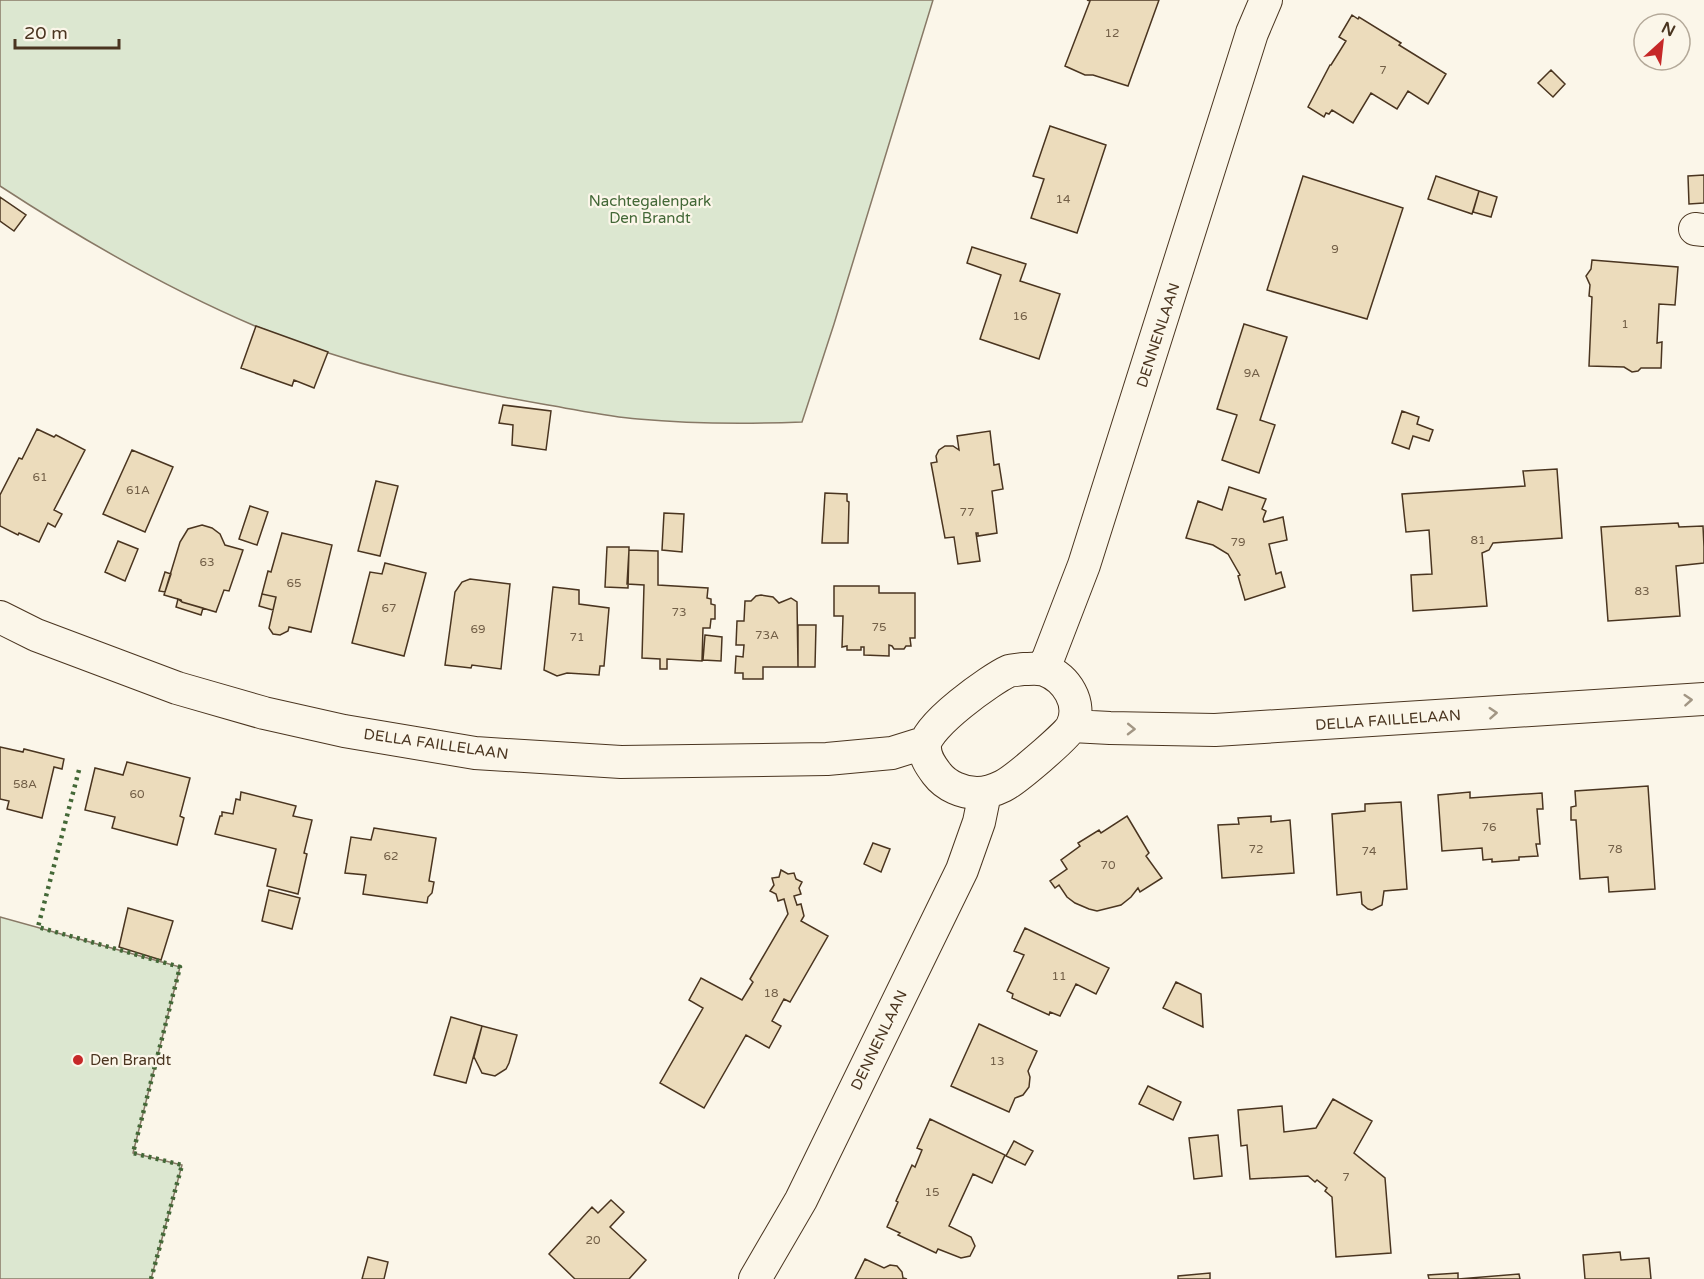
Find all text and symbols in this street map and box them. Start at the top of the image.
scale bar [15,12,118,50]
north arrow [1632,12,1692,72]
text: N [1658,18,1679,41]
text: 20 m [24,22,68,44]
house number: 12 [1104,26,1120,40]
house number: 7 [1379,63,1387,77]
park label: Nachtegalenpark Den Brandt [589,192,711,227]
house number: 14 [1055,192,1071,206]
house number: 9 [1331,242,1339,256]
street label: DENNENLAAN [1133,280,1183,390]
house number: 16 [1012,309,1028,323]
house number: 1 [1621,317,1629,331]
house number: 9A [1244,366,1260,380]
house number: 61 [32,470,48,484]
house number: 61A [126,483,150,497]
house number: 77 [959,505,975,519]
house number: 81 [1470,533,1486,547]
house number: 79 [1230,535,1246,549]
house number: 63 [199,555,215,569]
house number: 65 [286,576,302,590]
house number: 83 [1634,584,1650,598]
house number: 67 [381,601,397,615]
house number: 73 [671,605,687,619]
house number: 75 [871,620,887,634]
house number: 69 [470,622,486,636]
house number: 73A [755,628,779,642]
house number: 71 [569,630,585,644]
one-way arrow [1683,694,1692,707]
street label: DELLA FAILLELAAN [1315,706,1461,734]
one-way arrow [1489,707,1498,720]
one-way arrow [1126,723,1135,735]
street label: DELLA FAILLELAAN [362,725,510,763]
house number: 58A [13,777,37,791]
house number: 60 [129,787,145,801]
house number: 76 [1481,820,1497,834]
house number: 72 [1248,842,1264,856]
house number: 78 [1607,842,1623,856]
house number: 74 [1361,844,1377,858]
house number: 62 [383,849,399,863]
house number: 70 [1100,858,1116,872]
house number: 11 [1051,969,1067,983]
house number: 18 [763,986,779,1000]
street label: DENNENLAAN [847,987,911,1093]
place label: Den Brandt [90,1051,172,1069]
marker: Den Brandt [71,1053,85,1067]
house number: 13 [989,1054,1005,1068]
house number: 7 [1342,1170,1350,1184]
house number: 15 [924,1185,940,1199]
house number: 20 [585,1233,601,1247]

